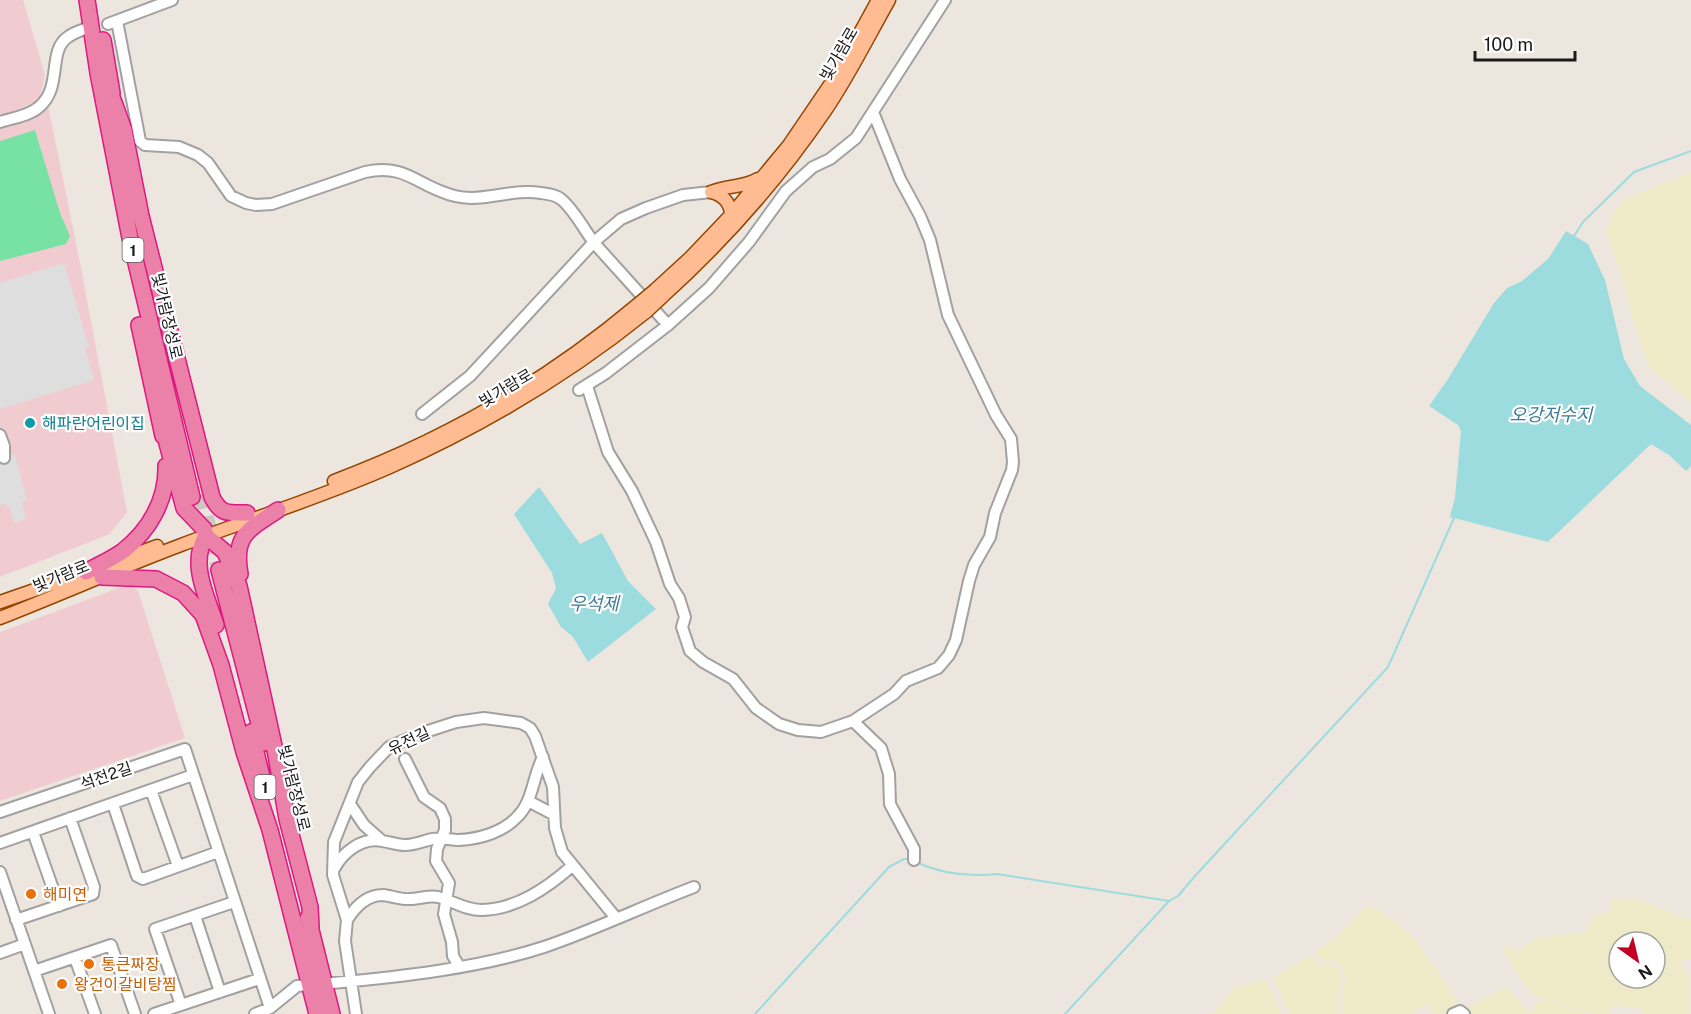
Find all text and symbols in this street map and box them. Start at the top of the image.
street label: 빛가람로 [816,24,862,84]
scale bar [1475,24,1576,62]
text: 100 m [1484,34,1533,55]
road number: 1 [122,238,144,262]
street label: 빛가람장성로 [148,271,186,361]
street label: 빛가람로 [476,365,536,411]
water label: 오강저수지 [1510,404,1594,425]
place label: 해파란어린이집 [42,414,145,433]
marker: 해파란어린이집 [23,416,37,430]
street label: 빛가람로 [30,556,92,596]
water label: 우석제 [569,593,621,614]
street label: 유전길 [385,723,433,759]
street label: 빛가람장성로 [274,743,314,833]
street label: 석전2길 [78,758,134,794]
road number: 1 [254,775,276,799]
place label: 해미연 [43,885,87,904]
marker: 해미연 [24,887,38,901]
north arrow [1607,930,1667,990]
place label: 통큰짜장 [101,955,160,974]
marker: 통큰짜장 [82,957,96,971]
text: N [1635,961,1656,983]
place label: 왕건이갈비탕찜 [74,975,177,994]
marker: 왕건이갈비탕찜 [55,977,69,991]

